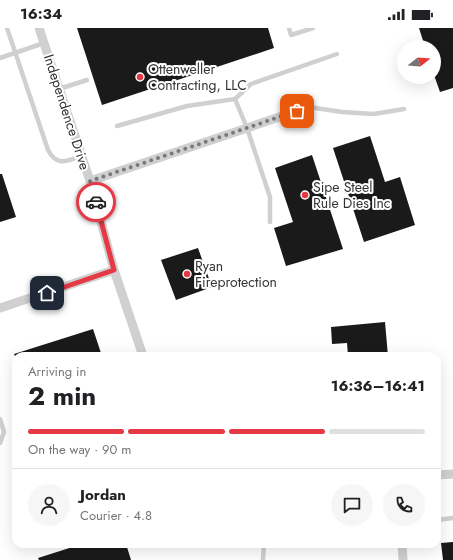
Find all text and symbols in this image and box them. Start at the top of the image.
text: 16:34 [20,3,62,25]
north arrow [397,40,441,84]
map controls [397,40,441,84]
street label: Independence Drive [39,52,95,172]
place label: Ottenweller Contracting, LLC [148,59,247,95]
marker: Ottenweller Contracting, LLC [135,72,145,82]
pin [280,94,314,128]
icon: bag [286,100,308,122]
place label: Sipe Steel Rule Dies Inc [313,177,391,213]
courier [76,182,116,222]
marker: Sipe Steel Rule Dies Inc [300,190,310,200]
icon: car [85,191,107,213]
place label: Ryan Fireprotection [195,256,277,292]
marker: Ryan Fireprotection [182,269,192,279]
pin [30,276,64,310]
icon: home [36,282,58,304]
text: Arriving in [28,362,86,381]
text: 16:36–16:41 [331,375,425,397]
text: 2 min [28,377,96,415]
text: On the way · 90 m [28,440,131,459]
button: person [28,484,70,526]
text: Jordan [80,484,126,506]
button: chat [331,484,373,526]
button: phone [383,484,425,526]
text: Courier · 4.8 [80,506,152,525]

